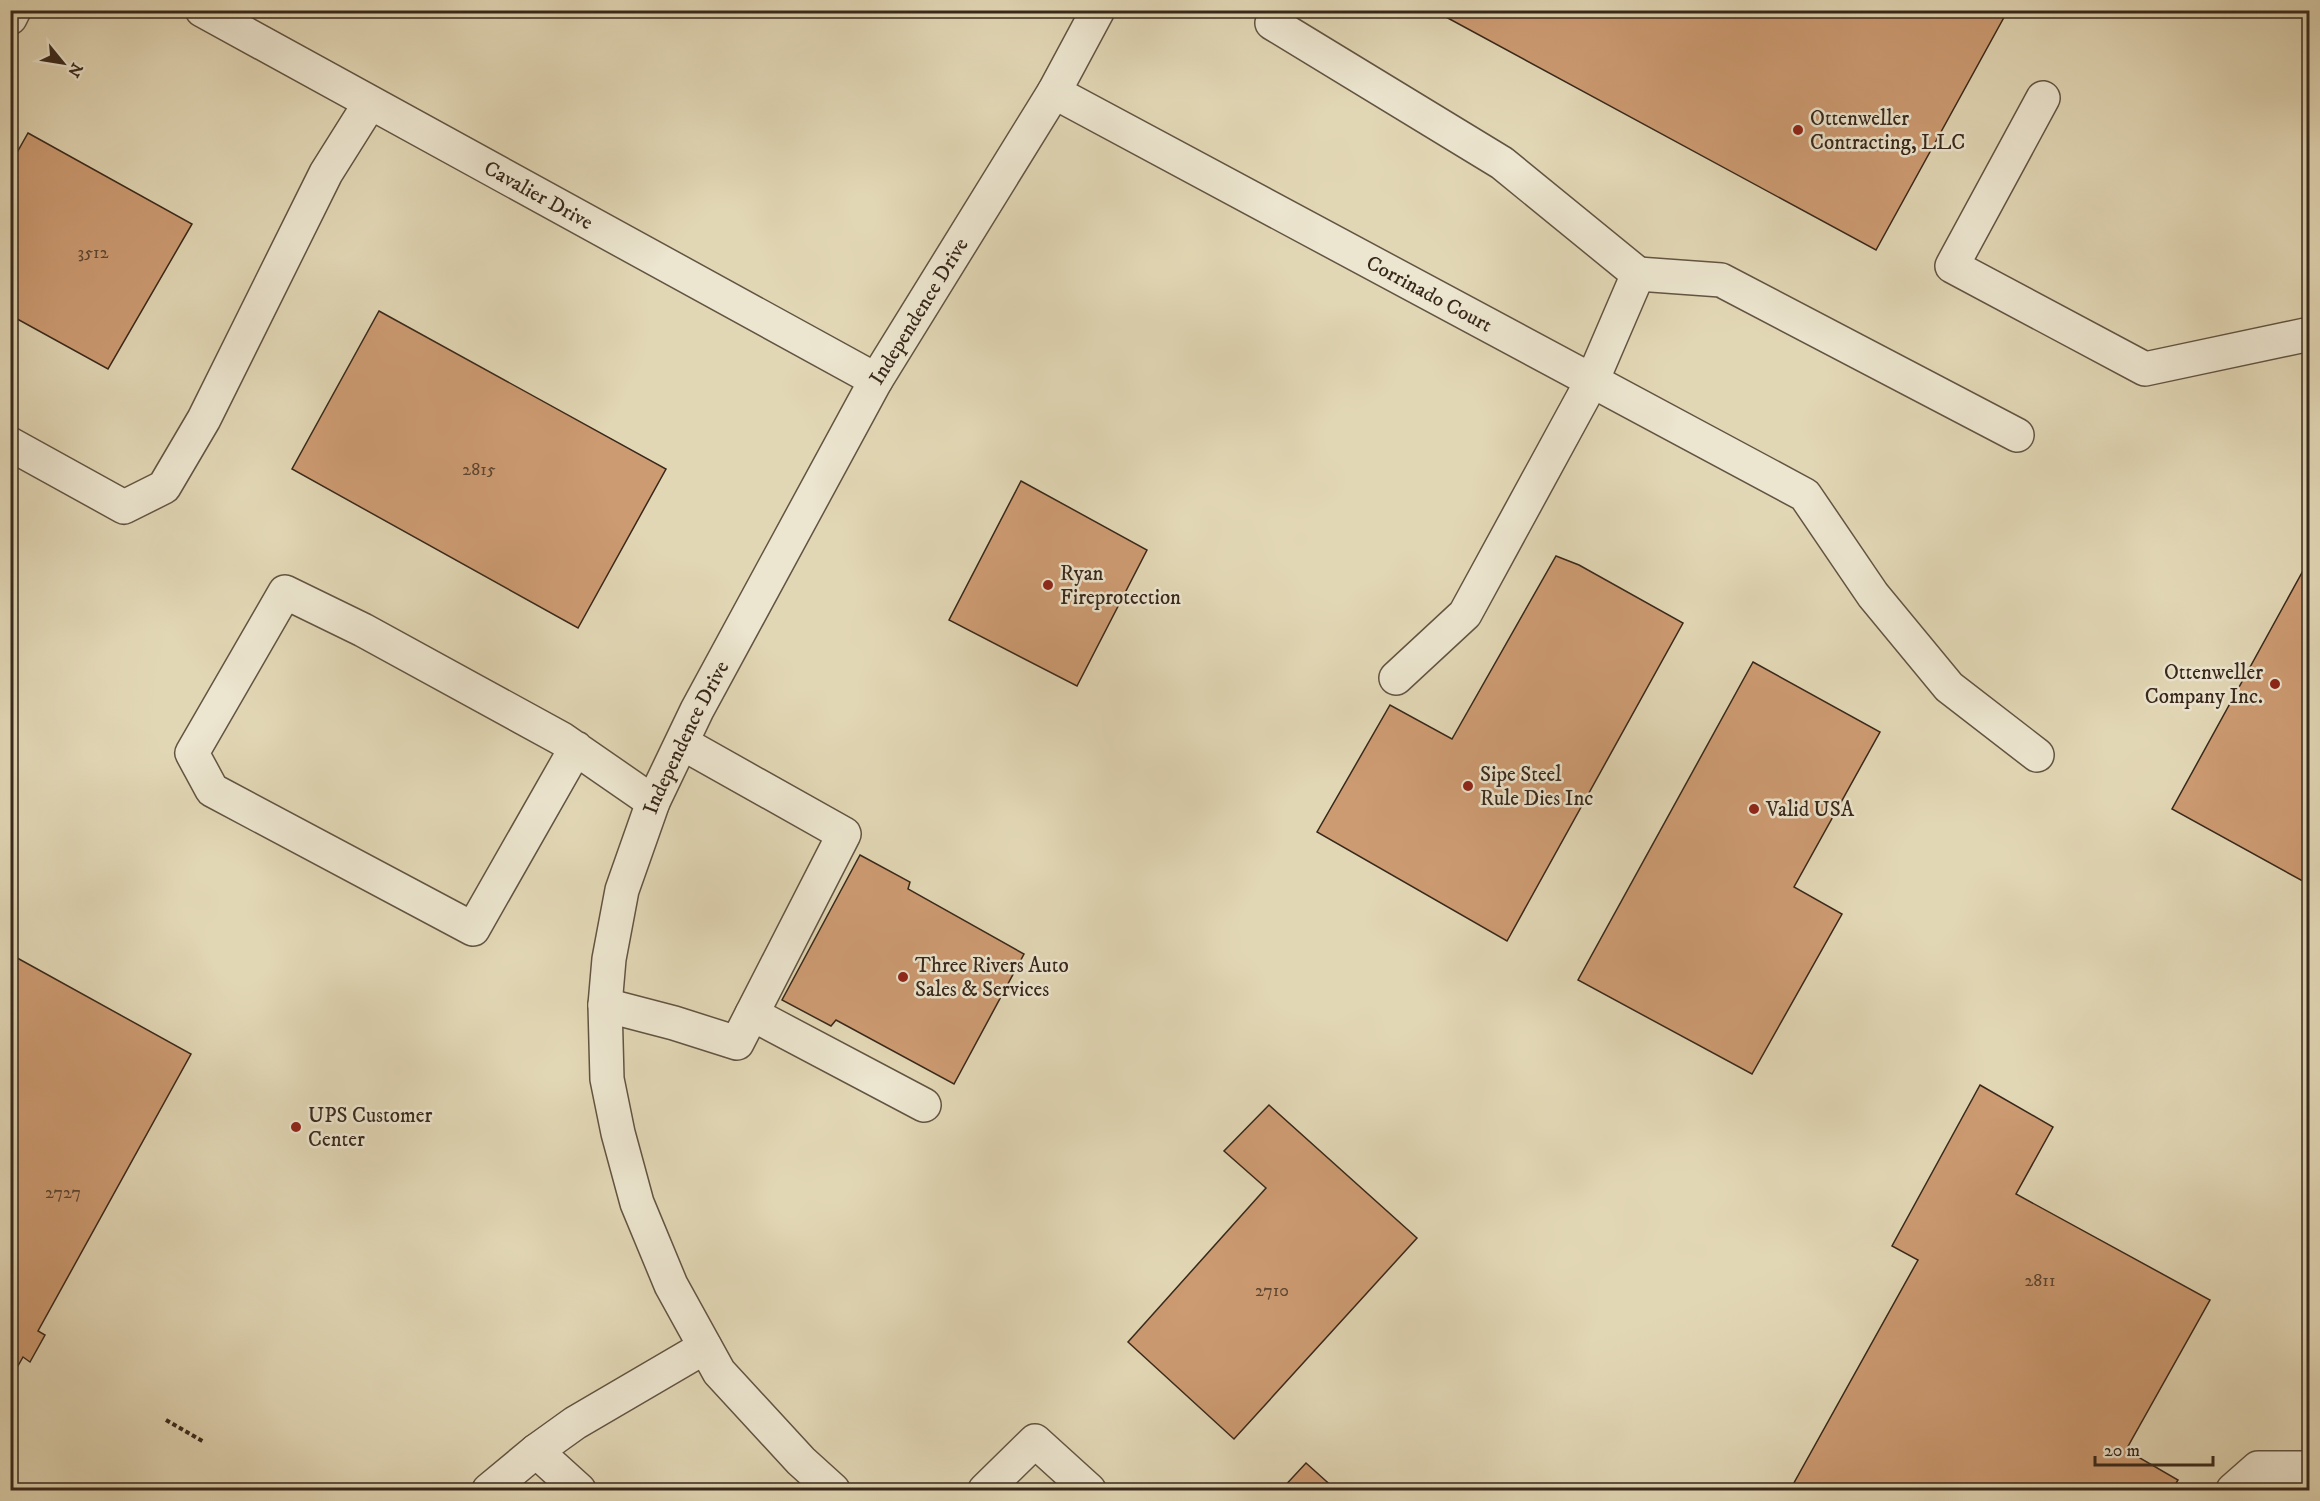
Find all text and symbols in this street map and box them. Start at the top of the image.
north arrow [33,33,93,93]
text: N [63,59,87,81]
place label: Ottenweller Contracting, LLC [1810,106,1965,156]
marker: Ottenweller Contracting, LLC [1791,123,1805,137]
street label: Cavalier Drive [479,155,597,236]
street label: Independence Drive [864,233,975,390]
house number: 3512 [77,242,109,264]
street label: Corrinado Court [1361,250,1497,339]
house number: 2815 [462,459,496,481]
place label: Ryan Fireprotection [1060,561,1181,611]
marker: Ryan Fireprotection [1041,578,1055,592]
street label: Independence Drive [638,656,735,818]
place label: Ottenweller Company Inc. [2145,660,2263,710]
marker: Ottenweller Company Inc. [2268,677,2282,691]
place label: Sipe Steel Rule Dies Inc [1480,762,1593,812]
marker: Sipe Steel Rule Dies Inc [1461,779,1475,793]
place label: Valid USA [1765,797,1855,823]
marker: Valid USA [1747,802,1761,816]
place label: Three Rivers Auto Sales & Services [915,953,1069,1003]
marker: Three Rivers Auto Sales & Services [896,970,910,984]
place label: UPS Customer Center [308,1103,432,1153]
marker: UPS Customer Center [289,1120,303,1134]
house number: 2727 [45,1182,81,1204]
house number: 2811 [2024,1270,2056,1292]
house number: 2710 [1255,1280,1289,1302]
scale bar [2095,1429,2214,1467]
text: 20 m [2104,1440,2140,1462]

